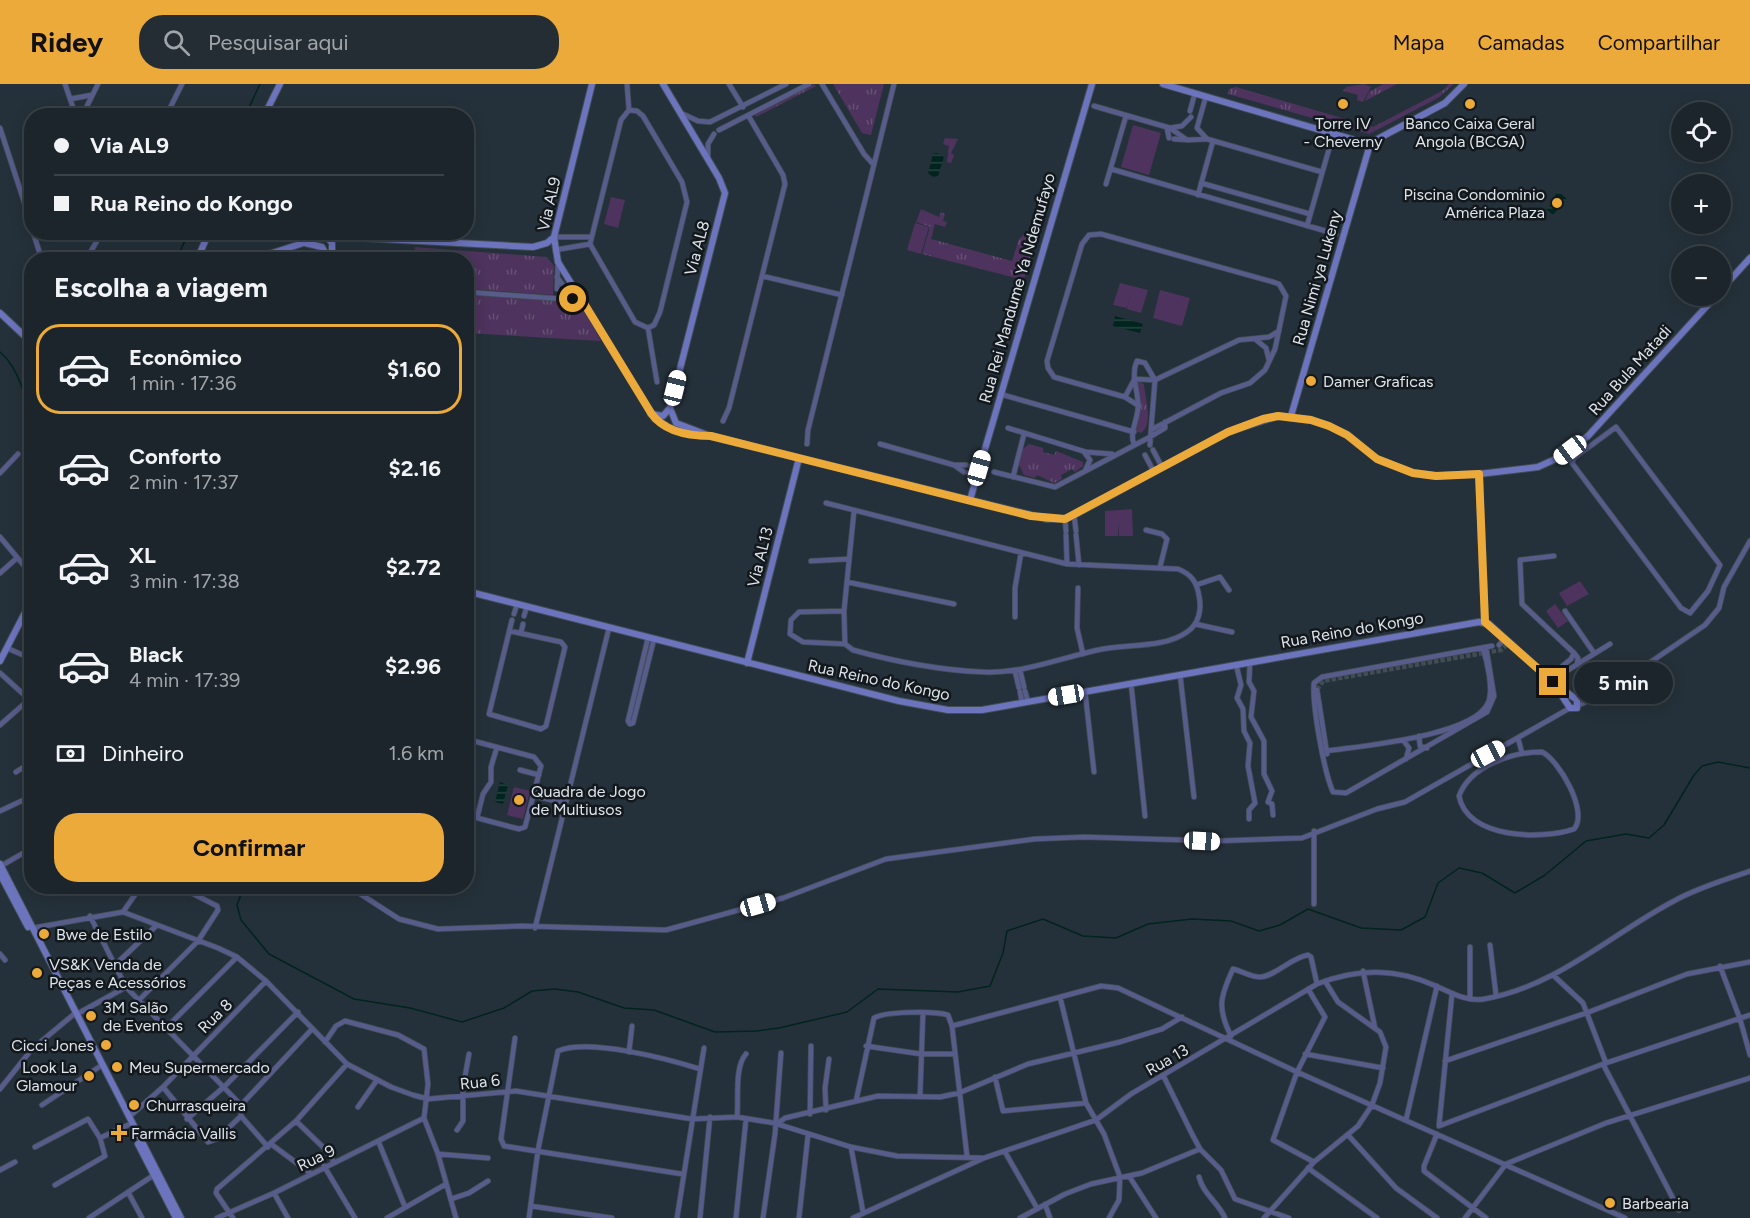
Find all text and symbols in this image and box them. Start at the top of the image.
search box [139,15,559,69]
text: Ridey [30,25,103,59]
icon: search [160,26,193,59]
text: Pesquisar aqui [208,29,349,56]
text: Mapa [1393,30,1444,55]
text: Camadas [1477,30,1565,55]
text: Compartilhar [1598,30,1720,55]
marker: Torre IV - Cheverny [1336,97,1350,111]
marker: Banco Caixa Geral Angola (BCGA) [1463,97,1477,111]
map controls [1671,102,1731,306]
button: locate [1671,102,1731,162]
place label: Torre IV - Cheverny [1303,114,1383,151]
place label: Banco Caixa Geral Angola (BCGA) [1405,114,1535,151]
text: Via AL9 [90,132,169,159]
street label: Rua Rei Mandume Ya Ndemufayo [975,171,1059,405]
button: + [1671,174,1731,234]
street label: Via AL9 [534,175,564,233]
place label: Piscina Condominio América Plaza [1404,185,1545,222]
text: Rua Reino do Kongo [90,190,293,217]
marker: Piscina Condominio América Plaza [1550,196,1564,210]
street label: Rua Nimi ya Lukeny [1289,208,1346,348]
street label: Via AL8 [681,219,713,277]
button: − [1671,246,1731,306]
text: Escolha a viagem [54,271,268,304]
route start [559,285,586,312]
street label: Rua Bula Matadi [1585,321,1675,419]
icon: car [57,342,111,396]
text: Econômico [129,344,242,371]
text: $1.60 [387,356,441,383]
car [662,368,688,408]
text: 1 min · 17:36 [129,371,236,395]
place label: Damer Graficas [1323,372,1434,391]
marker: Damer Graficas [1304,374,1318,388]
car [1550,432,1590,468]
icon: car [57,441,111,495]
text: Conforto [129,443,221,470]
car [965,448,993,488]
text: $2.16 [389,455,441,482]
text: 2 min · 17:37 [129,470,239,494]
street label: Via AL13 [743,525,777,589]
icon: car [57,540,111,594]
text: XL [129,542,156,569]
text: $2.72 [386,554,441,581]
text: 3 min · 17:38 [129,569,240,593]
street label: Rua Reino do Kongo [1279,608,1425,652]
icon: car [57,639,111,693]
text: Black [129,641,183,668]
text: $2.96 [385,653,441,680]
street label: Rua Reino do Kongo [806,656,952,704]
callout: 5 min [1574,661,1673,703]
text: 4 min · 17:39 [129,668,240,692]
route end [1539,668,1566,695]
text: 5 min [1598,671,1649,695]
car [1047,683,1085,707]
icon: cash [54,737,87,770]
car [1468,738,1508,770]
text: Dinheiro [102,740,184,767]
text: 1.6 km [389,741,444,765]
place label: Quadra de Jogo de Multiusos [531,782,646,819]
marker: Quadra de Jogo de Multiusos [512,793,526,807]
button: Confirmar [54,813,444,882]
car [1184,831,1220,851]
car [738,891,778,919]
place label: Bwe de Estilo [56,925,152,944]
marker: Bwe de Estilo [37,927,51,941]
place label: VS&K Venda de Peças e Acessórios [49,955,186,992]
marker: VS&K Venda de Peças e Acessórios [30,966,44,980]
street label: Rua 8 [194,995,236,1037]
place label: 3M Salão de Eventos [103,998,183,1035]
marker: 3M Salão de Eventos [84,1009,98,1023]
place label: Cicci Jones [11,1036,94,1055]
marker: Cicci Jones [99,1038,113,1052]
street label: Rua 13 [1142,1040,1192,1080]
place label: Look La Glamour [16,1058,78,1095]
place label: Meu Supermercado [129,1058,270,1077]
marker: Meu Supermercado [110,1060,124,1074]
marker: Look La Glamour [82,1069,96,1083]
street label: Rua 6 [459,1070,501,1094]
place label: Churrasqueira [146,1096,246,1115]
marker: Churrasqueira [127,1098,141,1112]
place label: Farmácia Vallis [131,1124,236,1143]
marker: Farmácia Vallis [112,1126,126,1140]
street label: Rua 9 [294,1141,338,1175]
place label: Barbearia [1622,1194,1689,1213]
marker: Barbearia [1603,1196,1617,1210]

